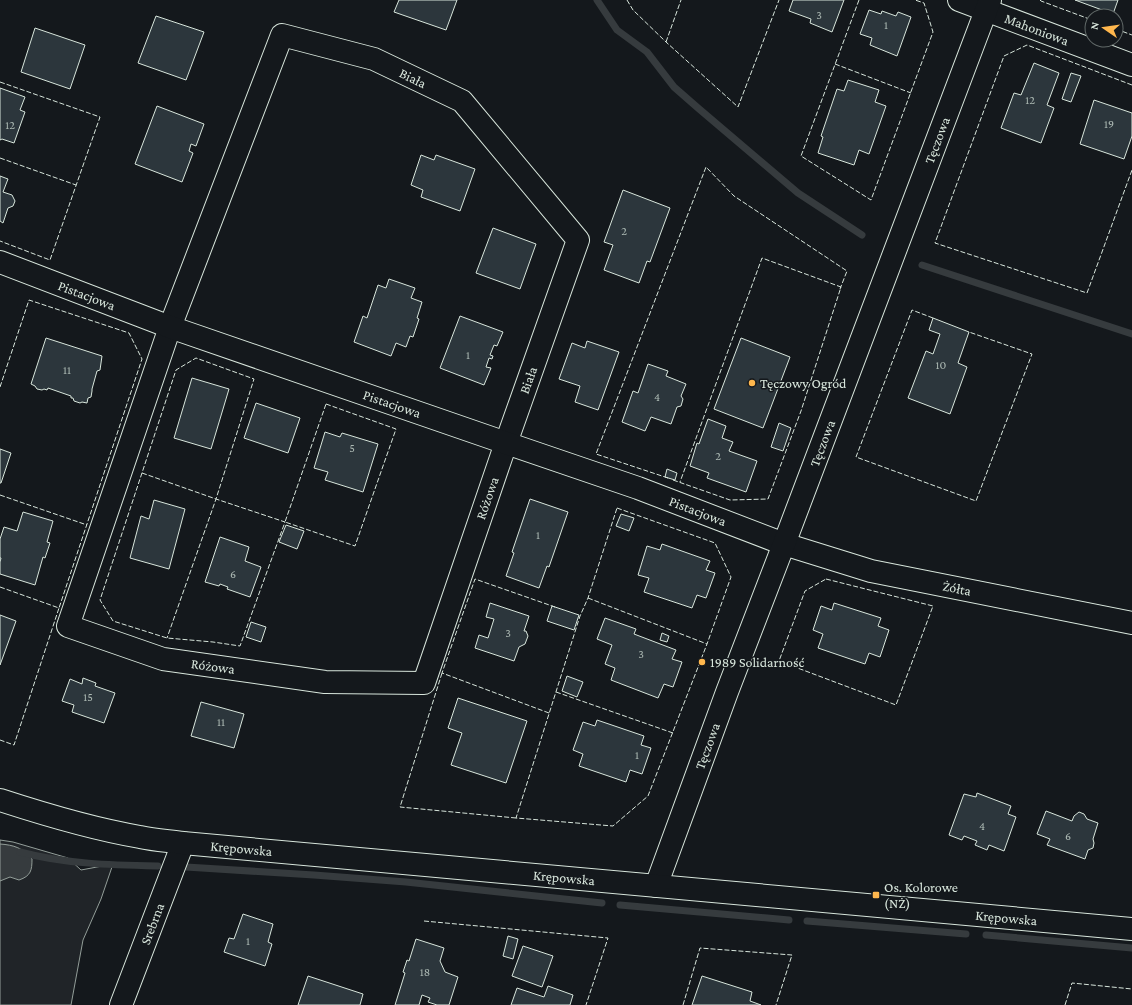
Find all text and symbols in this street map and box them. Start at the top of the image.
house number: 3 [816,8,822,22]
north arrow [1084,8,1124,48]
street label: Mahoniowa [1002,10,1072,49]
house number: 1 [884,18,888,32]
text: N [1088,20,1101,31]
street label: Biała [397,65,430,92]
house number: 12 [1025,93,1035,107]
street label: Tęczowa [921,114,953,166]
house number: 19 [1104,117,1114,131]
house number: 12 [5,118,15,132]
house number: 2 [621,224,627,238]
street label: Pistacjowa [56,277,118,314]
house number: 1 [466,348,470,362]
house number: 10 [936,358,947,372]
house number: 11 [63,363,71,377]
street label: Biała [516,364,540,396]
place label: Tęczowy Ogród [760,375,847,391]
marker: Tęczowy Ogród [747,378,757,388]
street label: Pistacjowa [361,386,424,421]
house number: 4 [654,390,660,404]
street label: Tęczowa [806,417,838,469]
house number: 5 [349,441,355,455]
house number: 2 [715,449,721,463]
street label: Różowa [472,474,502,521]
street label: Pistacjowa [667,493,729,529]
house number: 1 [536,528,540,542]
house number: 6 [230,567,236,581]
street label: Żółta [941,577,973,599]
house number: 3 [505,626,511,640]
house number: 3 [638,647,644,661]
place label: 1989 Solidarność [710,654,805,670]
street label: Różowa [190,655,236,677]
marker: 1989 Solidarność [697,657,707,667]
house number: 15 [83,690,93,704]
house number: 11 [217,715,225,729]
street label: Tęczowa [691,720,723,772]
house number: 1 [635,748,639,762]
house number: 4 [979,819,985,833]
house number: 6 [1065,829,1071,843]
street label: Krępowska [210,838,273,859]
street label: Krępowska [532,867,596,888]
place label: Os. Kolorowe (NŻ) [884,879,958,912]
marker: Os. Kolorowe (NŻ) [871,890,881,900]
street label: Srebrna [137,900,168,947]
street label: Krępowska [975,907,1038,928]
house number: 1 [246,934,250,948]
house number: 18 [420,965,430,979]

